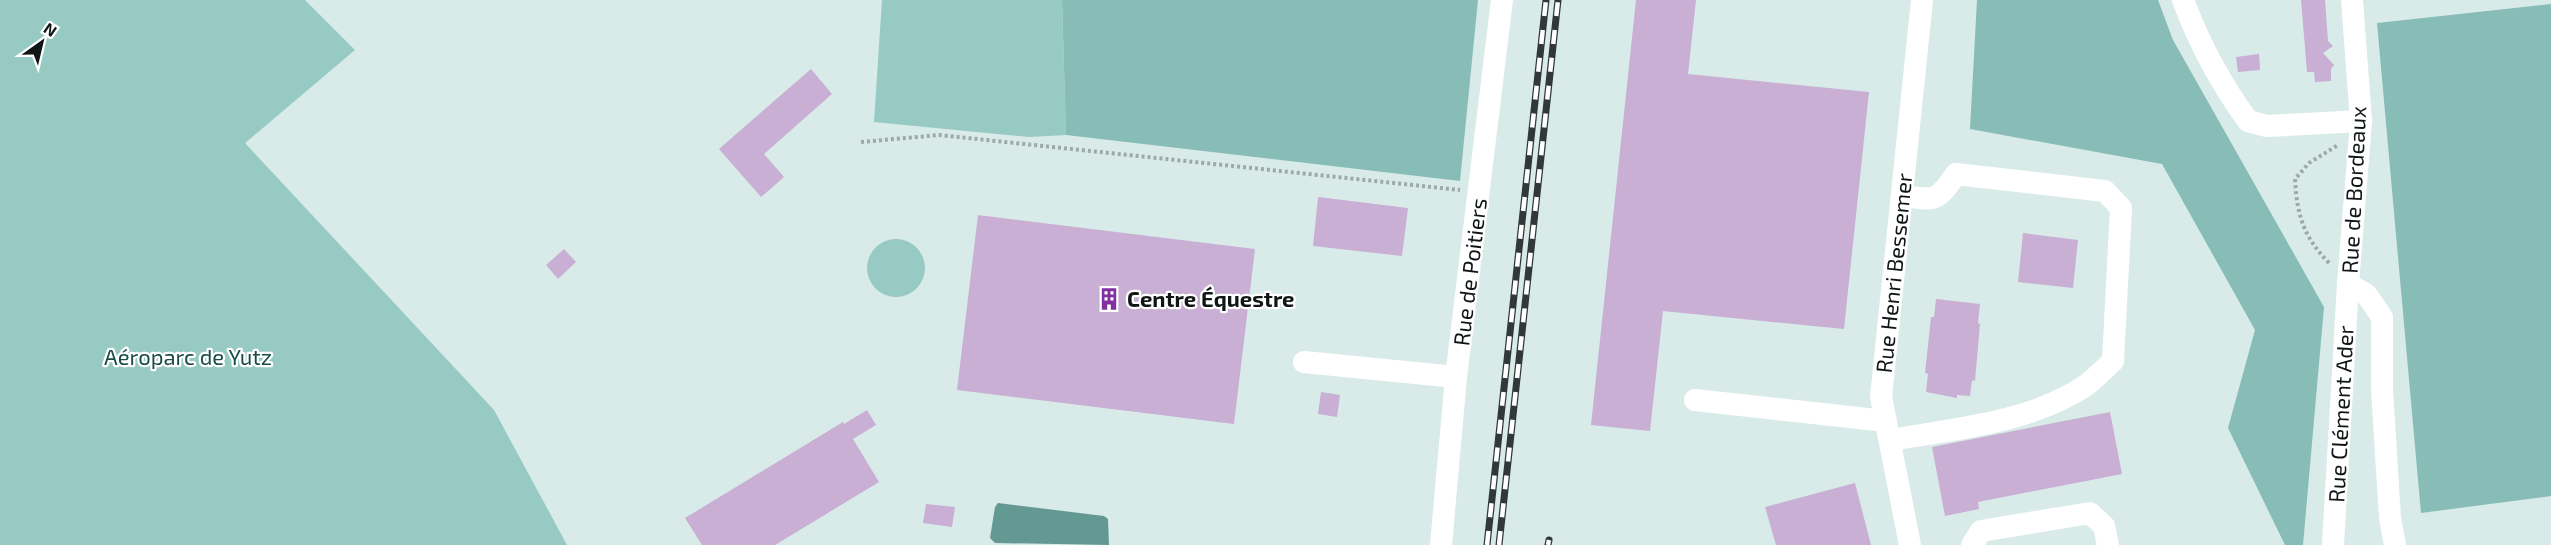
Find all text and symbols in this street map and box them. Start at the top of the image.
north arrow [12,12,72,72]
text: N [41,18,61,40]
street label: Rue de Bordeaux [2336,105,2370,274]
street label: Rue Henri Bessemer [1870,171,1916,374]
street label: Rue de Poitiers [1447,197,1491,347]
place label: Centre Équestre [1127,285,1295,311]
building icon: Centre Équestre [1096,286,1122,312]
street label: Rue Clément Ader [2322,325,2358,503]
park label: Aéroparc de Yutz [104,343,272,369]

